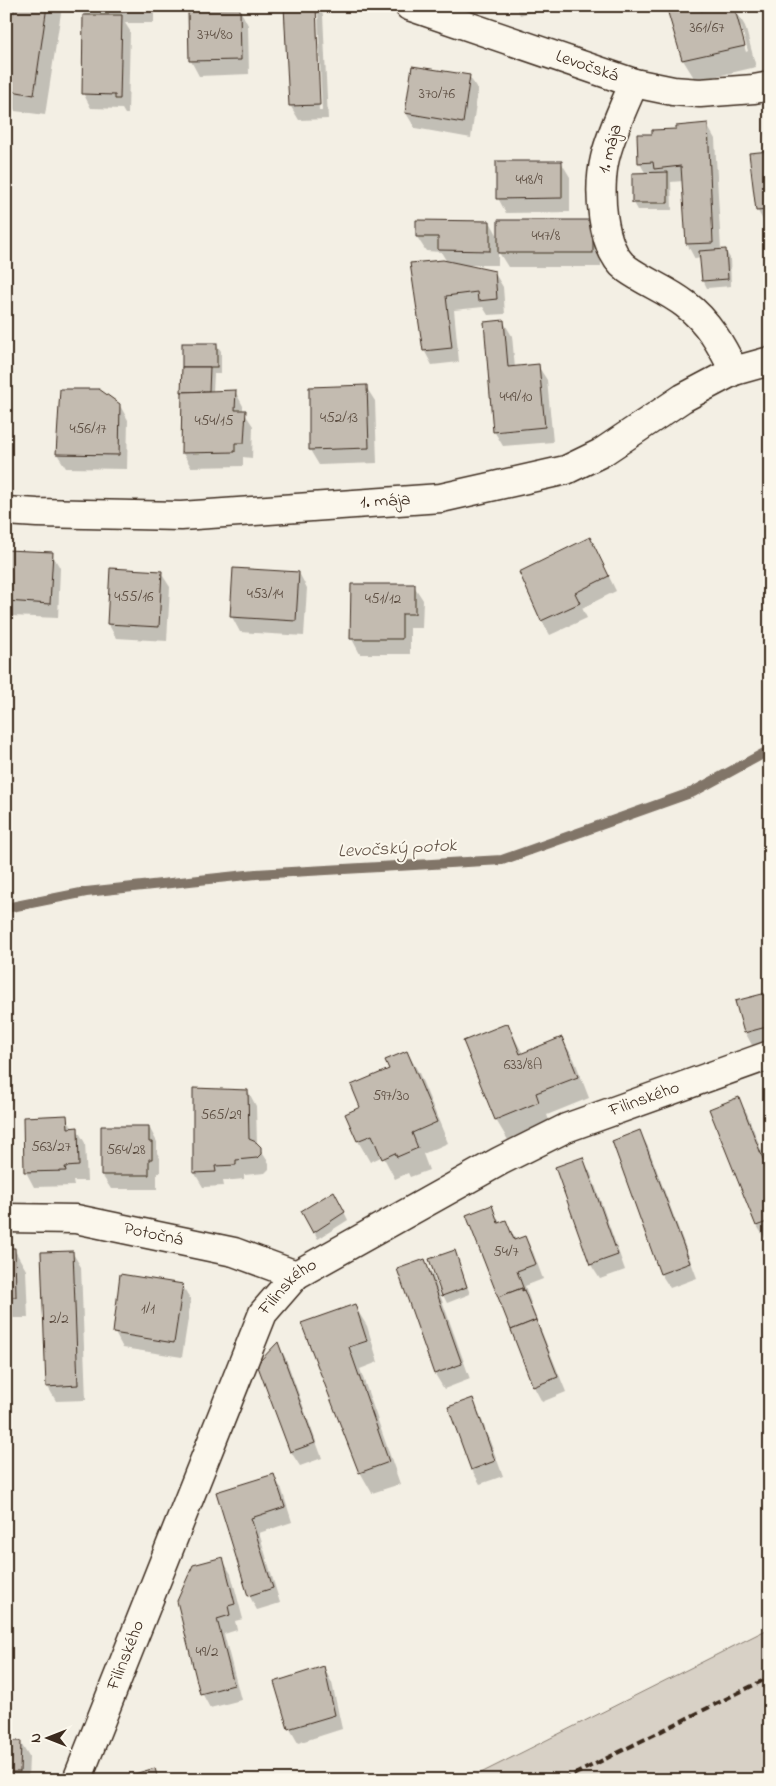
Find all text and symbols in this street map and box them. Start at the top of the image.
house number: 361/67 [690,17,725,39]
house number: 374/80 [197,24,233,46]
street label: Levočská [552,44,622,90]
house number: 370/76 [419,83,456,105]
street label: 1. mája [592,121,630,177]
house number: 448/9 [515,169,543,191]
house number: 447/8 [532,225,561,247]
house number: 449/10 [500,386,533,408]
house number: 452/13 [320,407,358,429]
house number: 454/15 [195,410,234,432]
house number: 456/17 [70,418,106,440]
street label: 1. mája [359,487,411,517]
house number: 453/14 [247,583,283,605]
house number: 455/16 [114,586,154,608]
house number: 451/12 [365,588,402,610]
water label: Levočský potok [337,832,458,866]
house number: 633/8A [504,1054,542,1076]
street label: Filinského [605,1075,683,1125]
house number: 597/30 [373,1085,410,1107]
house number: 565/29 [201,1104,242,1126]
house number: 563/27 [31,1136,71,1158]
house number: 564/28 [106,1139,146,1161]
street label: Potočná [121,1216,185,1254]
house number: 54/7 [493,1241,519,1263]
street label: Filinského [252,1253,322,1322]
house number: 1/1 [141,1298,155,1320]
house number: 2/2 [49,1308,69,1330]
street label: Filinského [101,1617,152,1695]
house number: 49/2 [196,1641,219,1663]
north arrow [22,1714,72,1764]
text: N [26,1733,47,1743]

